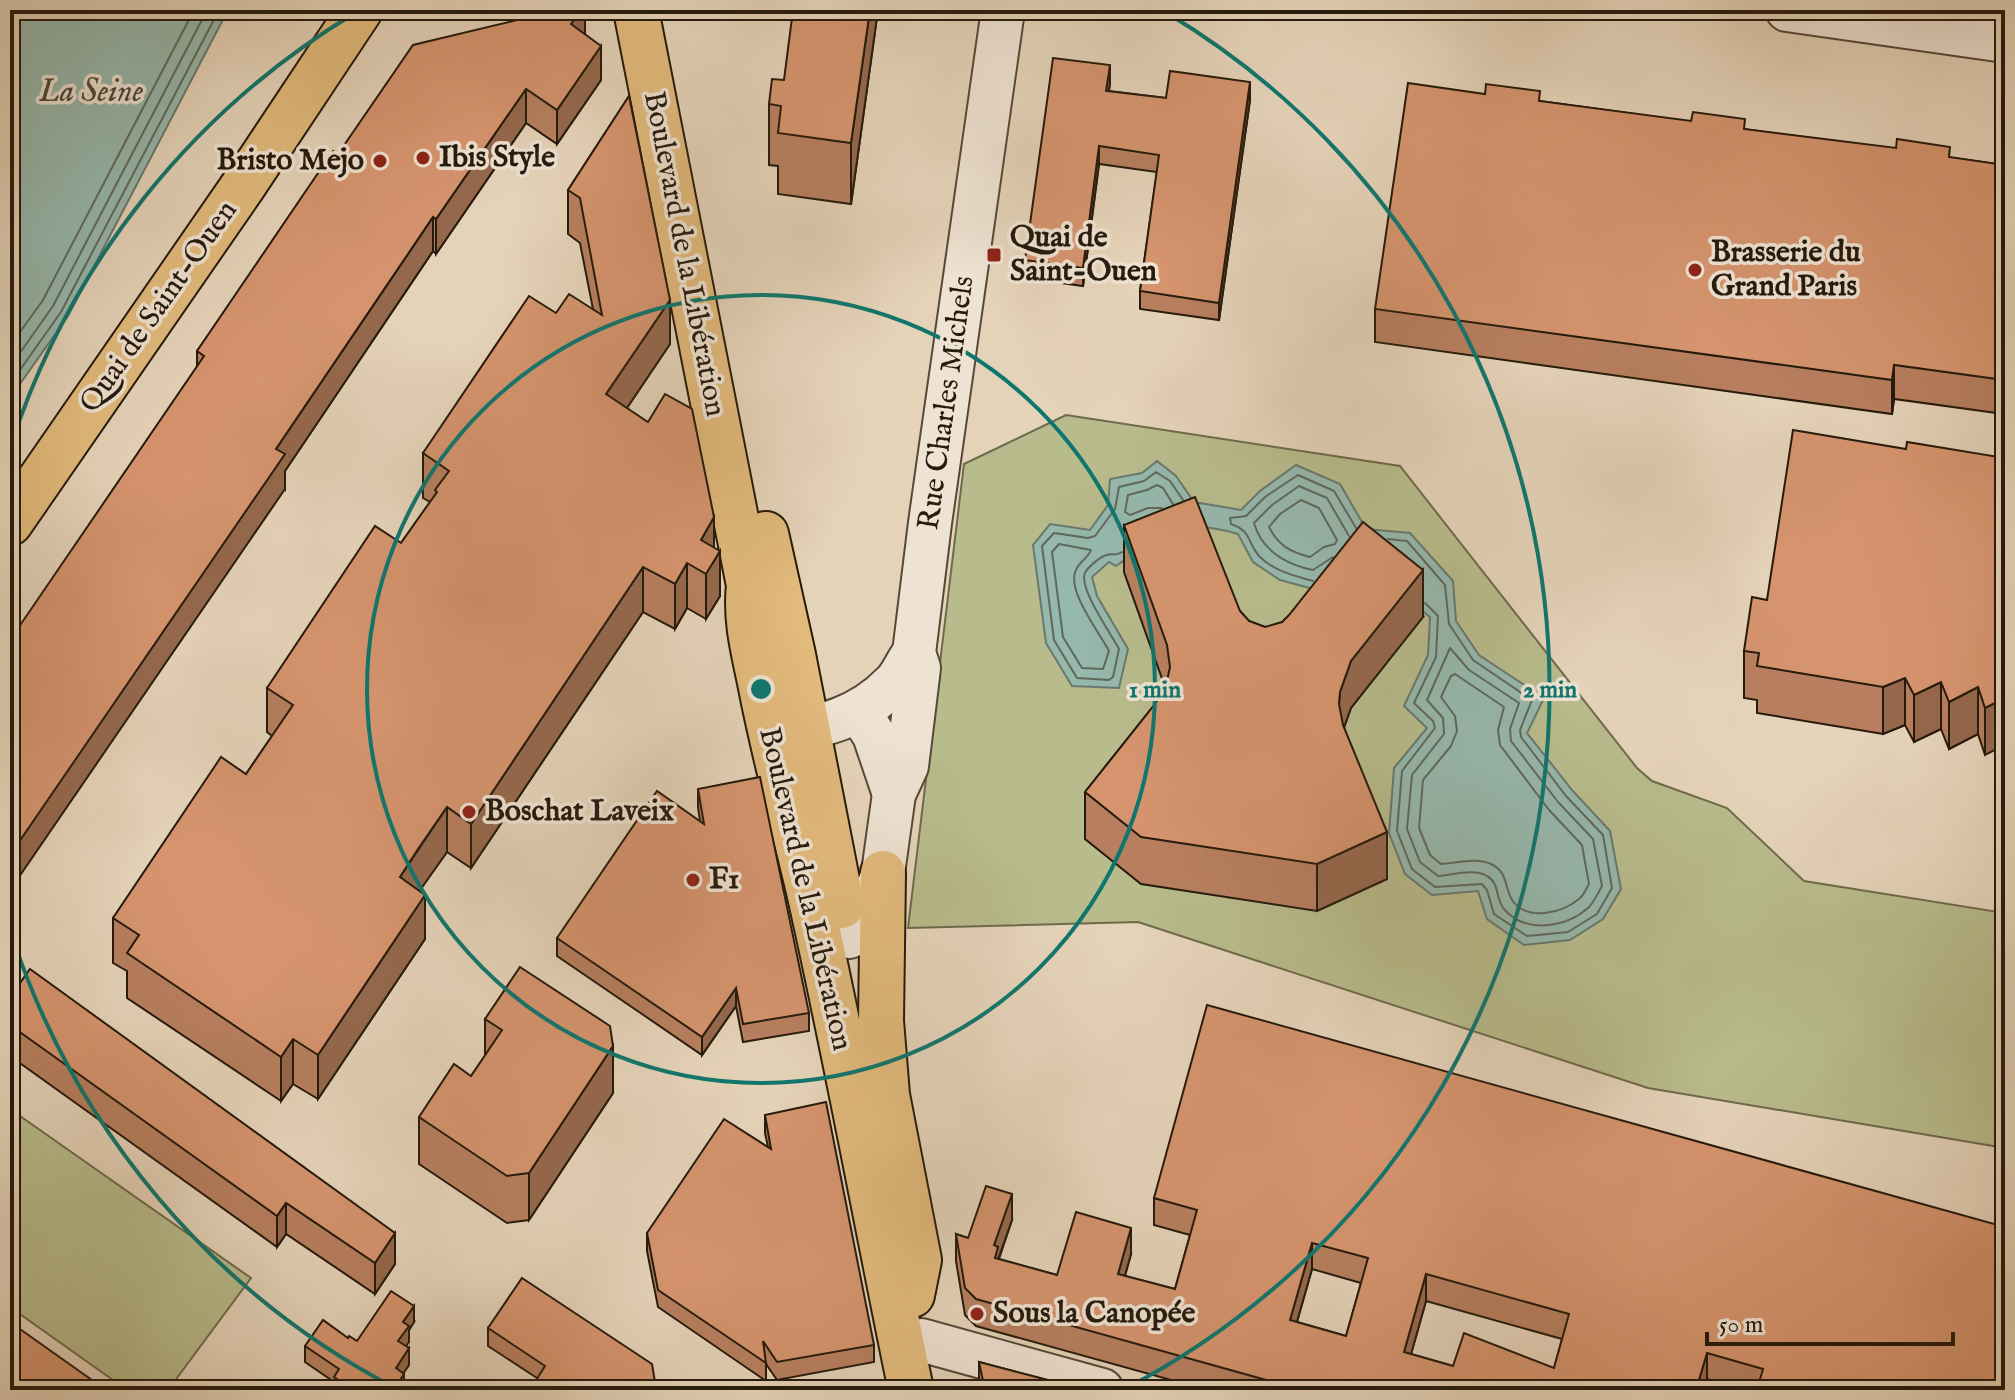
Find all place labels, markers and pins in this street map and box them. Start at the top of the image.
place label: Ibis Style [439,139,555,177]
place label: Bristo Mejo [217,142,364,180]
marker: Ibis Style [414,149,432,167]
marker: Bristo Mejo [371,152,389,170]
place label: Quai de Saint-Ouen [1010,219,1157,291]
place label: Brasserie du Grand Paris [1711,234,1861,306]
marker: Quai de Saint-Ouen [985,246,1003,264]
marker: Brasserie du Grand Paris [1686,261,1704,279]
centre of rings [747,675,775,703]
place label: Boschat Laveix [485,793,674,831]
marker: Boschat Laveix [460,803,478,821]
place label: F1 [709,861,739,899]
marker: F1 [684,871,702,889]
place label: Sous la Canopée [993,1295,1195,1333]
marker: Sous la Canopée [968,1305,986,1323]

